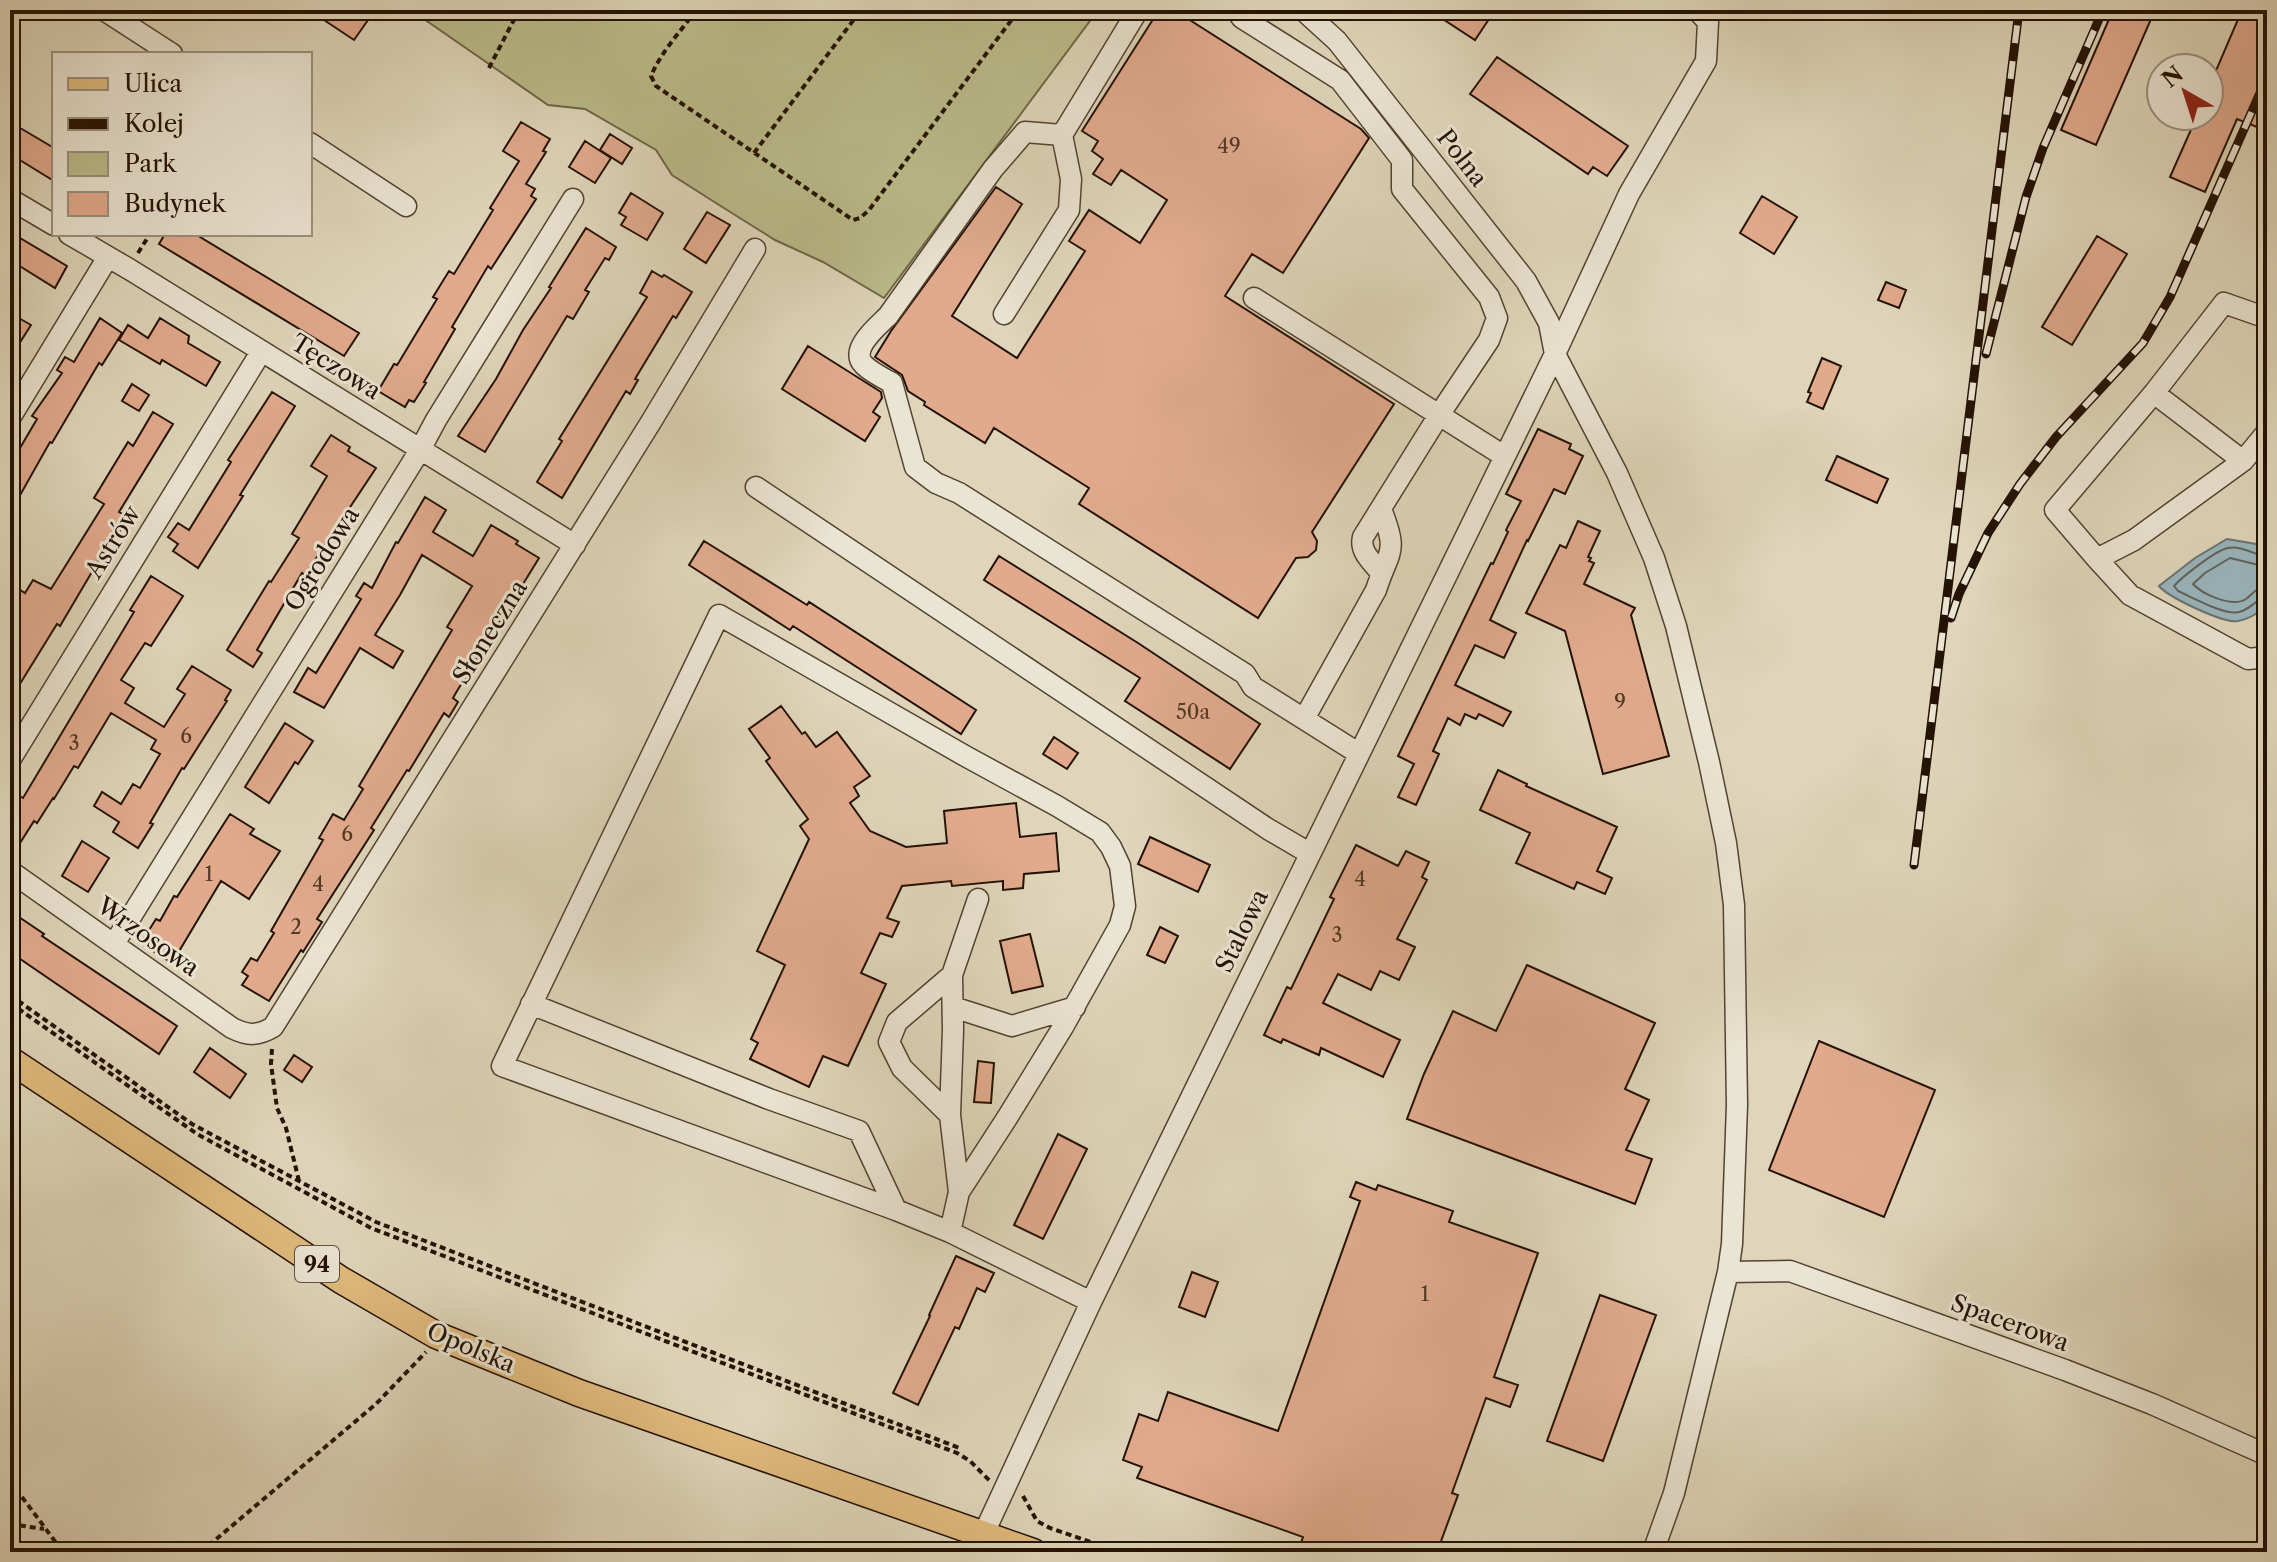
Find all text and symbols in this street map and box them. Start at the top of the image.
legend [52,52,312,236]
north arrow [2145,52,2225,132]
text: N [2157,60,2189,93]
text: Ulica [124,69,183,98]
text: Kolej [124,109,184,138]
street label: Polna [1431,123,1494,192]
house number: 49 [1217,134,1241,158]
text: Park [124,149,177,178]
text: Budynek [124,189,227,218]
street label: Tęczowa [286,328,387,406]
street label: Astrów [78,499,147,584]
street label: Ogrodowa [278,501,365,616]
street label: Słoneczna [446,574,533,689]
house number: 9 [1614,690,1626,714]
house number: 50a [1176,700,1210,724]
house number: 6 [180,724,192,748]
house number: 3 [68,731,80,755]
house number: 6 [341,822,353,846]
house number: 1 [205,862,214,886]
house number: 4 [1354,867,1366,891]
house number: 4 [312,872,324,896]
street label: Stalowa [1209,884,1274,977]
street label: Wrzosowa [91,890,205,982]
house number: 2 [290,915,302,939]
house number: 3 [1331,923,1343,947]
road number: 94 [295,1246,339,1282]
house number: 1 [1421,1282,1430,1306]
street label: Spacerowa [1947,1288,2073,1357]
street label: Opolska [423,1316,520,1379]

